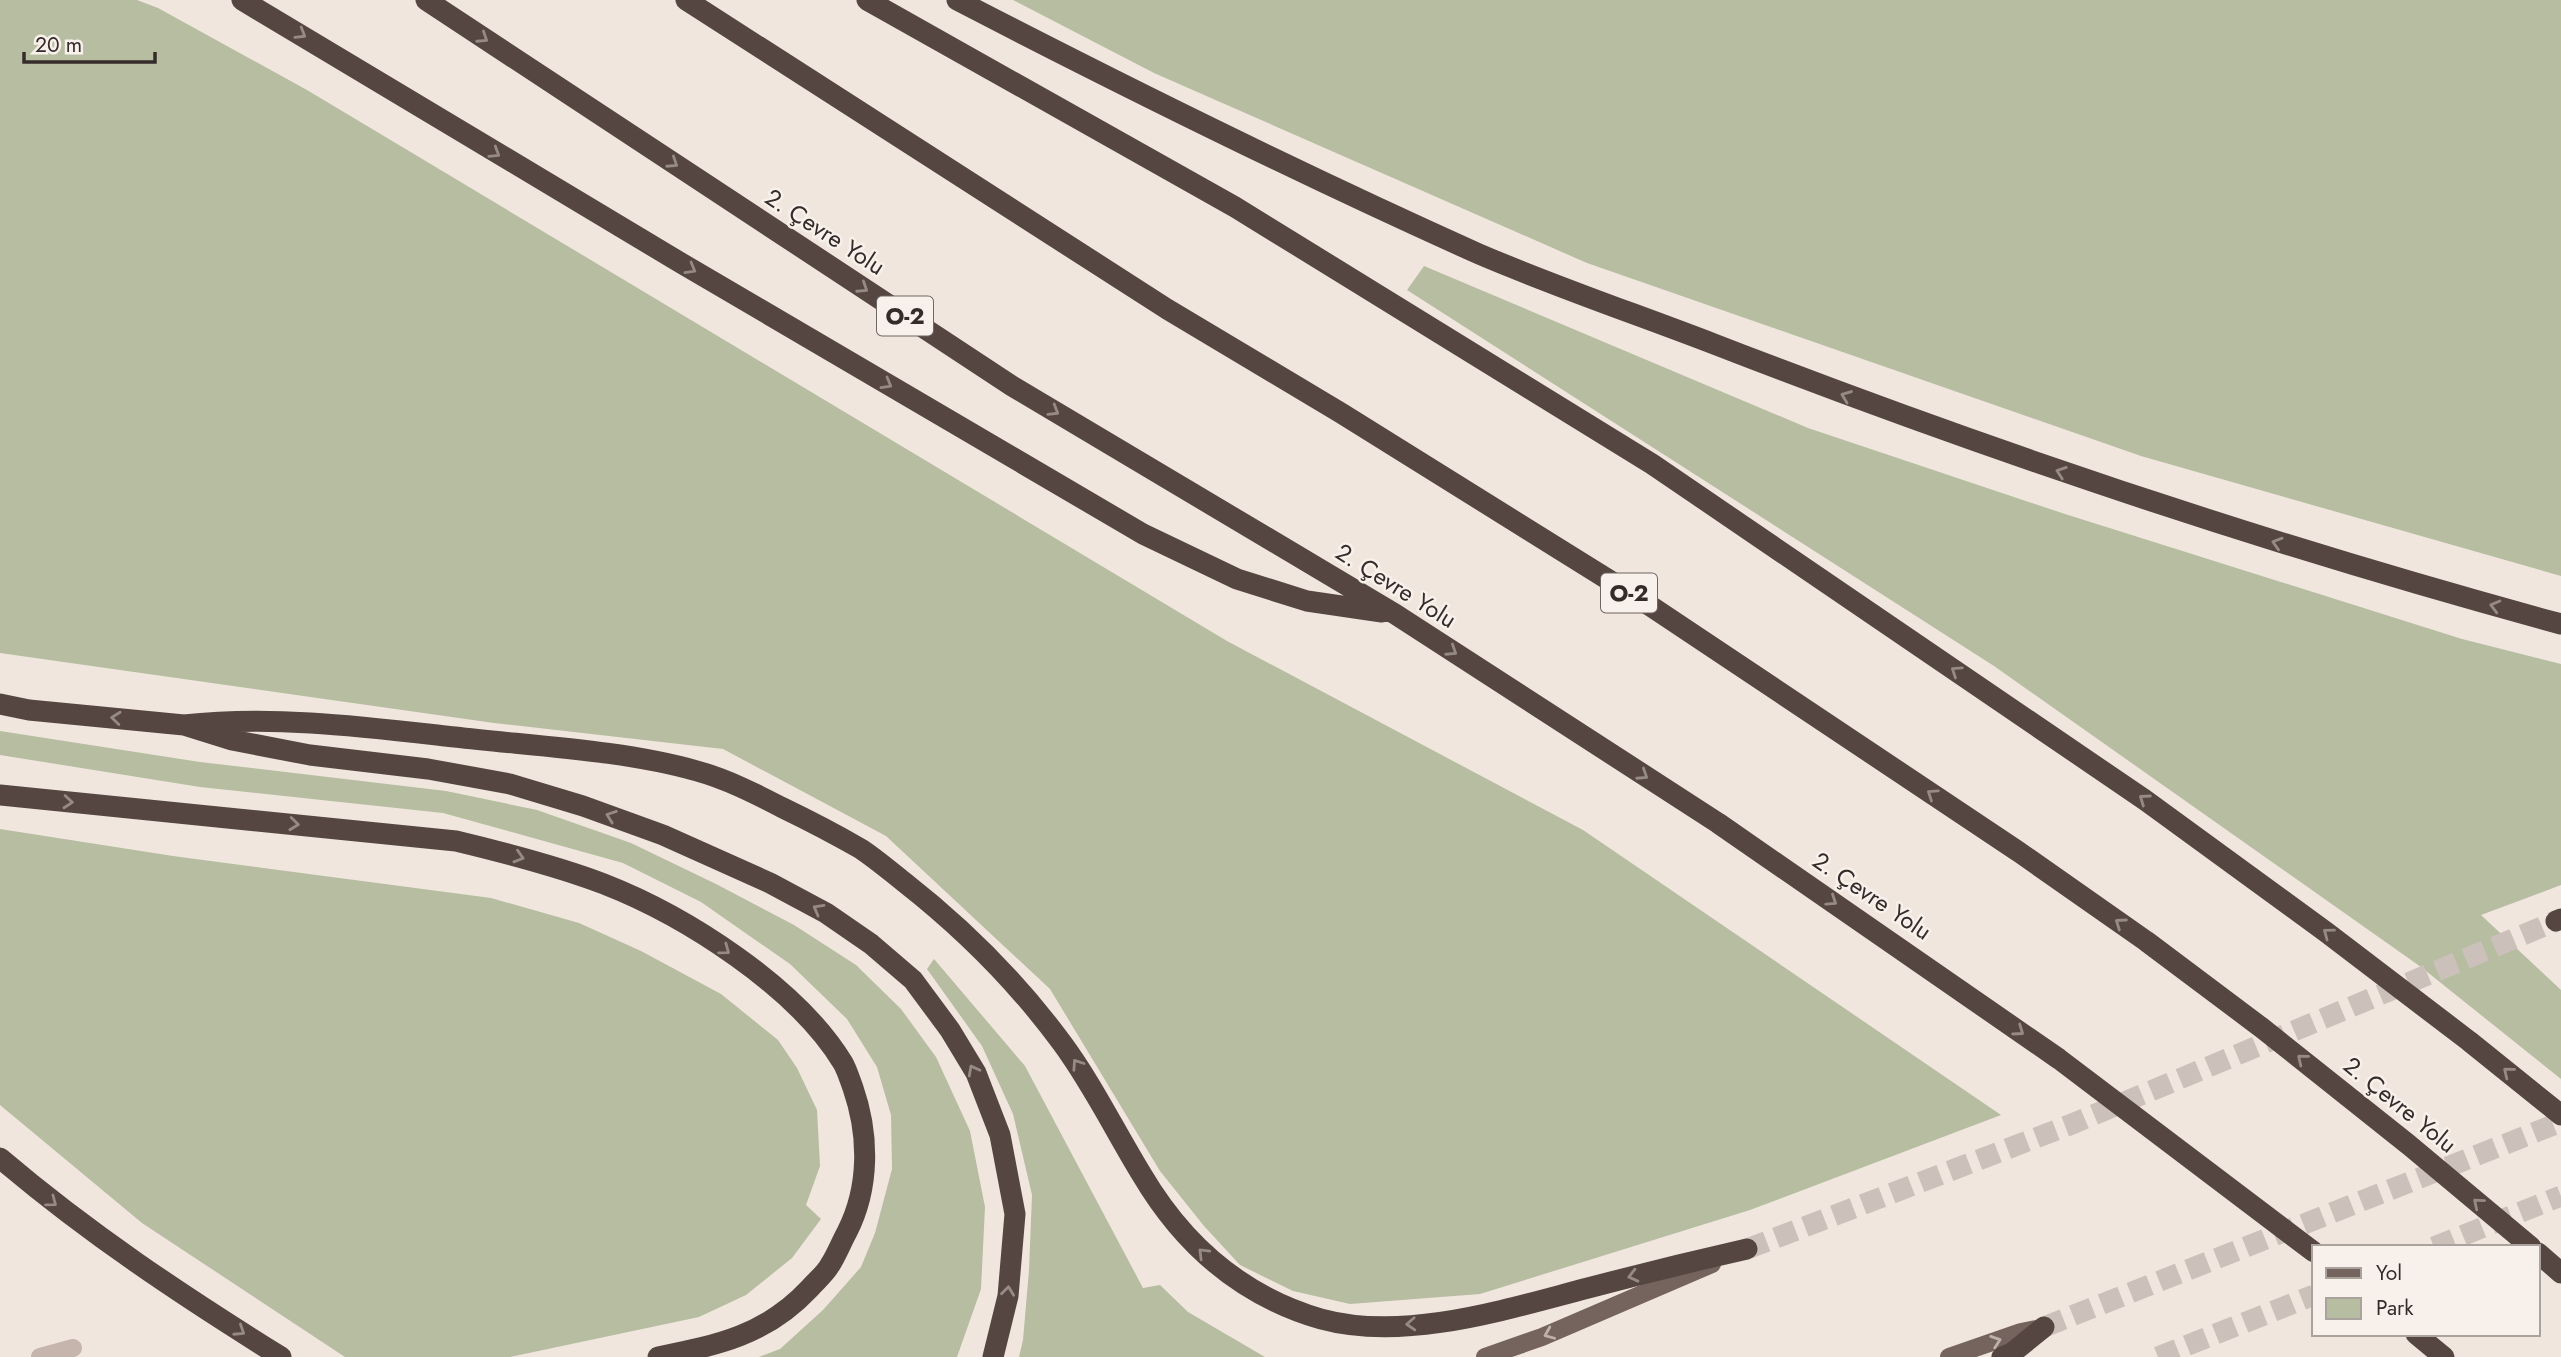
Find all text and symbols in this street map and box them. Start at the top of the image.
scale bar [24,21,156,65]
one-way arrow [294,26,307,39]
one-way arrow [475,29,488,42]
text: 20 m [35,30,82,60]
one-way arrow [488,144,501,157]
one-way arrow [665,155,678,168]
street label: 2. Çevre Yolu [758,180,892,284]
one-way arrow [683,261,696,274]
one-way arrow [855,280,868,293]
road number: O-2 [877,296,933,336]
one-way arrow [880,376,892,389]
one-way arrow [1841,390,1853,404]
one-way arrow [1046,403,1059,416]
one-way arrow [2055,466,2067,480]
street label: 2. Çevre Yolu [1329,534,1464,637]
one-way arrow [2271,537,2283,551]
road number: O-2 [1601,573,1657,612]
one-way arrow [2489,600,2501,615]
one-way arrow [1444,643,1457,656]
one-way arrow [1951,667,1964,679]
one-way arrow [110,711,121,726]
one-way arrow [1635,767,1648,779]
one-way arrow [1927,789,1940,802]
one-way arrow [62,794,74,809]
one-way arrow [2139,795,2152,807]
one-way arrow [605,810,617,824]
one-way arrow [288,817,300,832]
street label: 2. Çevre Yolu [1806,843,1939,948]
one-way arrow [513,849,525,864]
one-way arrow [1824,893,1837,905]
one-way arrow [813,904,825,917]
one-way arrow [2115,919,2128,931]
one-way arrow [2323,929,2336,942]
one-way arrow [717,942,730,954]
one-way arrow [2011,1022,2024,1035]
street label: 2. Çevre Yolu [2336,1048,2464,1161]
one-way arrow [2297,1055,2309,1068]
one-way arrow [1072,1059,1085,1072]
one-way arrow [968,1065,982,1077]
one-way arrow [2504,1068,2516,1081]
one-way arrow [45,1194,57,1207]
one-way arrow [2474,1199,2487,1211]
legend [2312,1245,2540,1336]
one-way arrow [1198,1248,1211,1261]
text: Yol [2376,1258,2402,1288]
one-way arrow [1627,1268,1639,1282]
one-way arrow [1001,1285,1016,1297]
text: Park [2376,1293,2414,1323]
one-way arrow [1405,1317,1416,1332]
one-way arrow [232,1323,245,1336]
one-way arrow [1544,1325,1556,1339]
one-way arrow [1989,1335,2002,1349]

